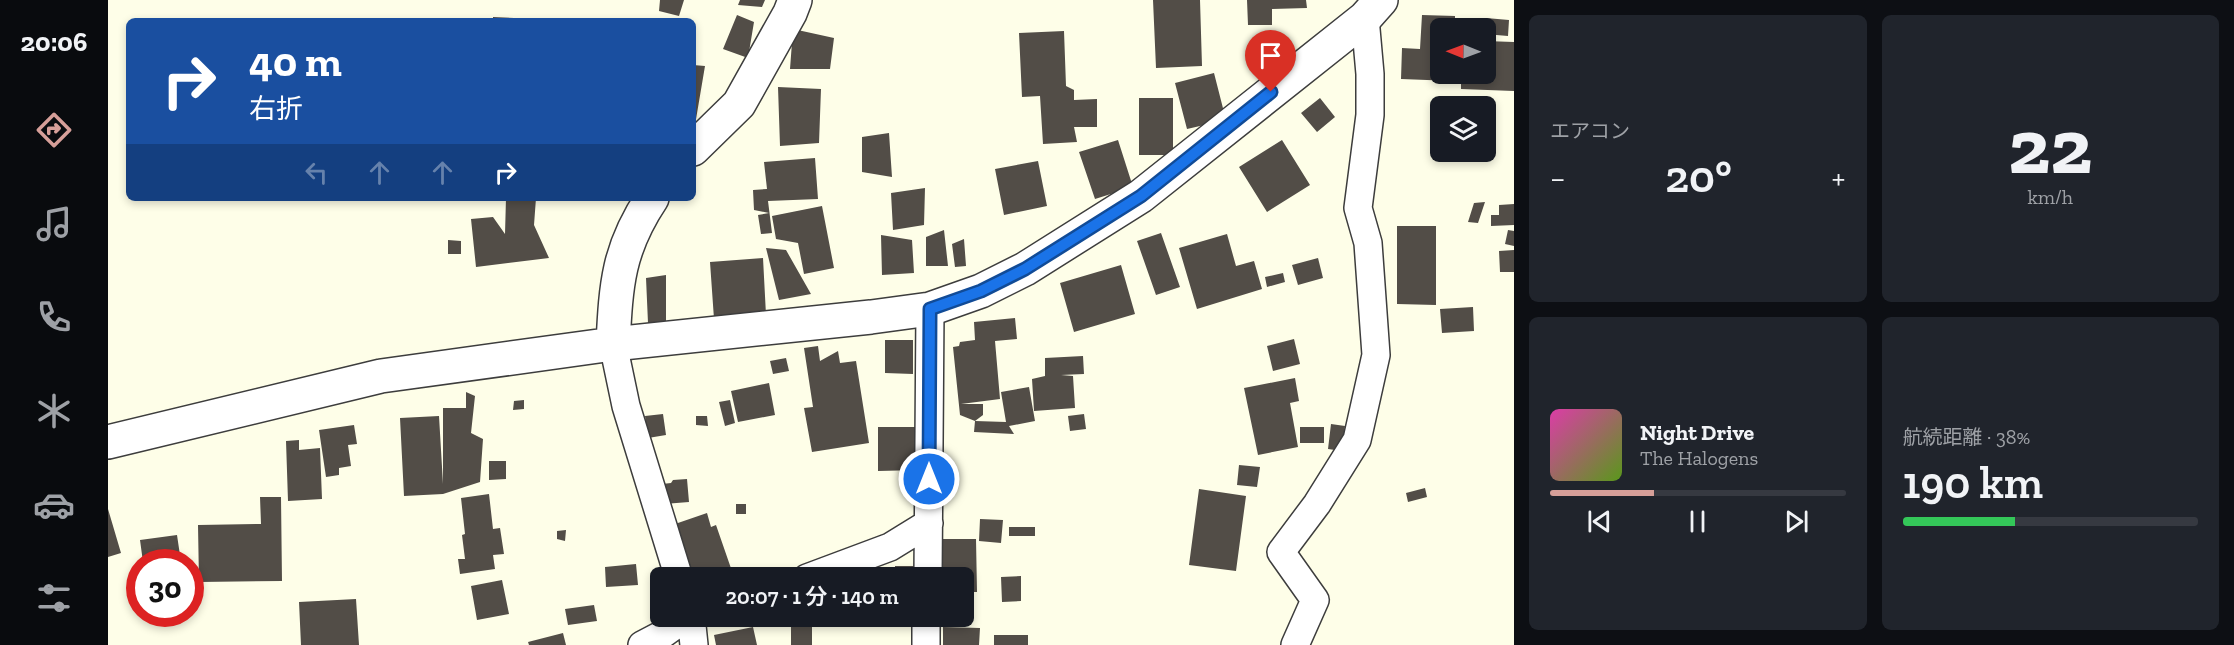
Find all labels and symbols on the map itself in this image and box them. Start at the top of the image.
north arrow [1430,18,1496,84]
pin [1245,30,1296,92]
position arrow [897,447,961,511]
speed limit sign: 30 [126,549,204,627]

